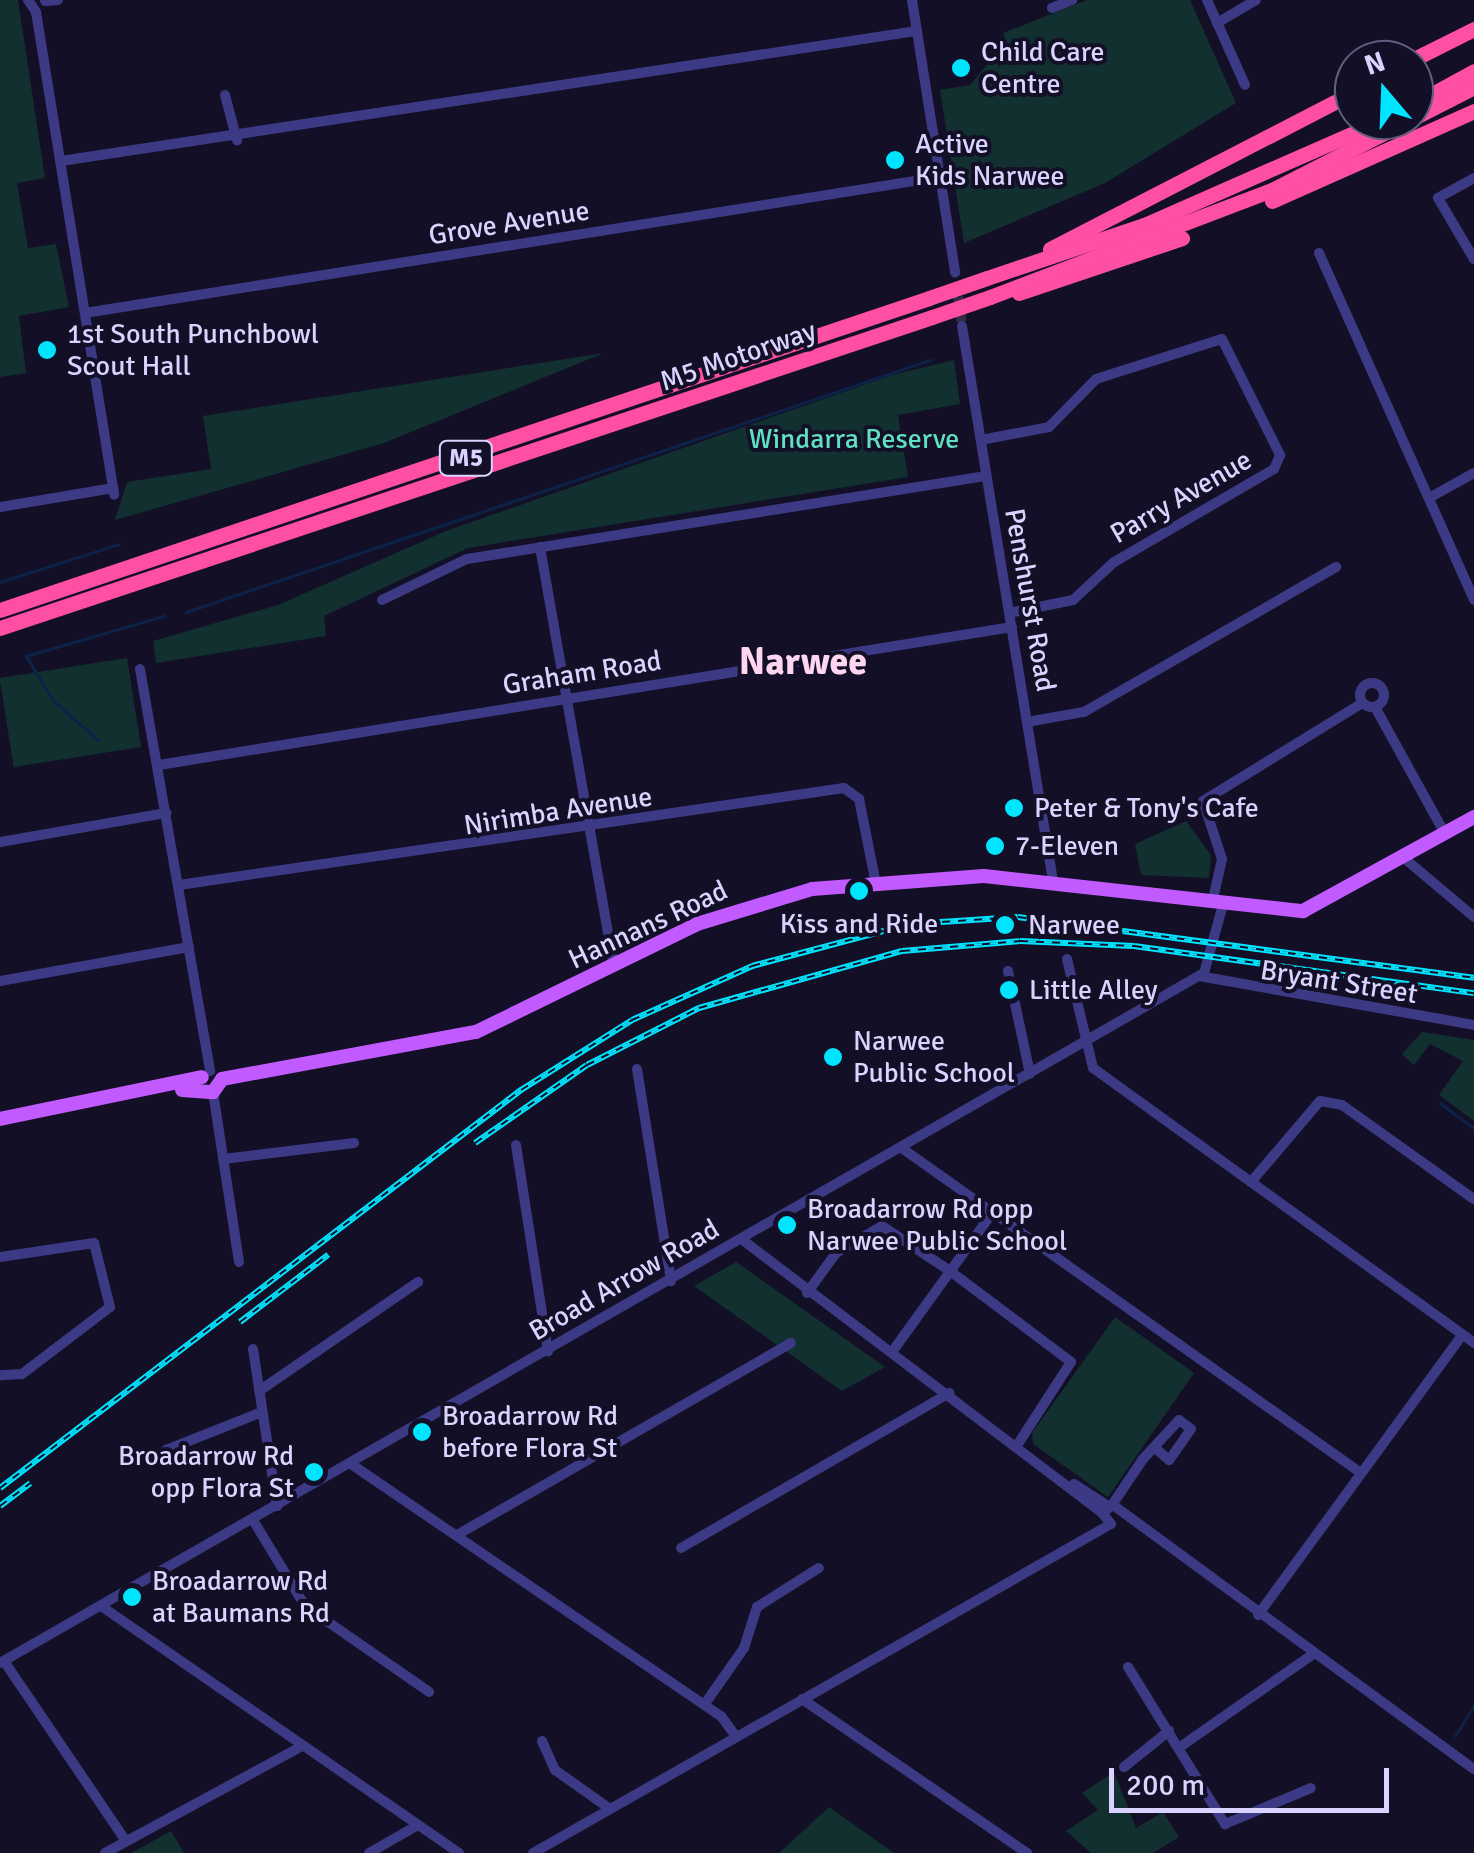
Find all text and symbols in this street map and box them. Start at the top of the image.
place label: Child Care Centre [981,35,1104,101]
north arrow [1334,40,1434,140]
text: N [1360,44,1390,83]
marker: Child Care Centre [950,57,972,79]
place label: Active Kids Narwee [915,127,1065,193]
marker: Active Kids Narwee [884,149,906,171]
street label: Grove Avenue [426,194,592,252]
street label: M5 Motorway [656,314,820,398]
place label: 1st South Punchbowl Scout Hall [67,317,319,383]
marker: 1st South Punchbowl Scout Hall [36,339,58,361]
park label: Windarra Reserve [749,422,959,456]
road number: M5 [438,438,494,478]
street label: Parry Avenue [1104,443,1258,551]
street label: Penshurst Road [997,506,1063,694]
district label: Narwee [739,639,867,685]
street label: Graham Road [500,644,664,702]
street label: Nirimba Avenue [462,780,654,842]
place label: Peter & Tony's Cafe [1034,791,1259,825]
marker: Peter & Tony's Cafe [1003,797,1025,819]
place label: 7-Eleven [1015,829,1119,863]
marker: 7-Eleven [984,835,1006,857]
street label: Hannans Road [563,874,733,976]
marker: Kiss and Ride [848,880,870,902]
place label: Kiss and Ride [780,907,938,941]
place label: Narwee [1028,908,1120,942]
marker: Narwee [992,912,1018,938]
street label: Bryant Street [1258,953,1420,1011]
place label: Little Alley [1029,973,1158,1007]
marker: Little Alley [998,979,1020,1001]
place label: Narwee Public School [853,1024,1015,1090]
marker: Narwee Public School [822,1046,844,1068]
place label: Broadarrow Rd opp Narwee Public School [807,1192,1067,1258]
street label: Broad Arrow Road [523,1212,725,1348]
marker: Broadarrow Rd opp Narwee Public School [776,1214,798,1236]
place label: Broadarrow Rd before Flora St [442,1399,618,1465]
marker: Broadarrow Rd before Flora St [411,1421,433,1443]
place label: Broadarrow Rd opp Flora St [118,1439,294,1505]
marker: Broadarrow Rd opp Flora St [303,1461,325,1483]
place label: Broadarrow Rd at Baumans Rd [152,1564,330,1630]
marker: Broadarrow Rd at Baumans Rd [121,1586,143,1608]
scale bar [1114,1748,1394,1810]
text: 200 m [1126,1767,1205,1804]

